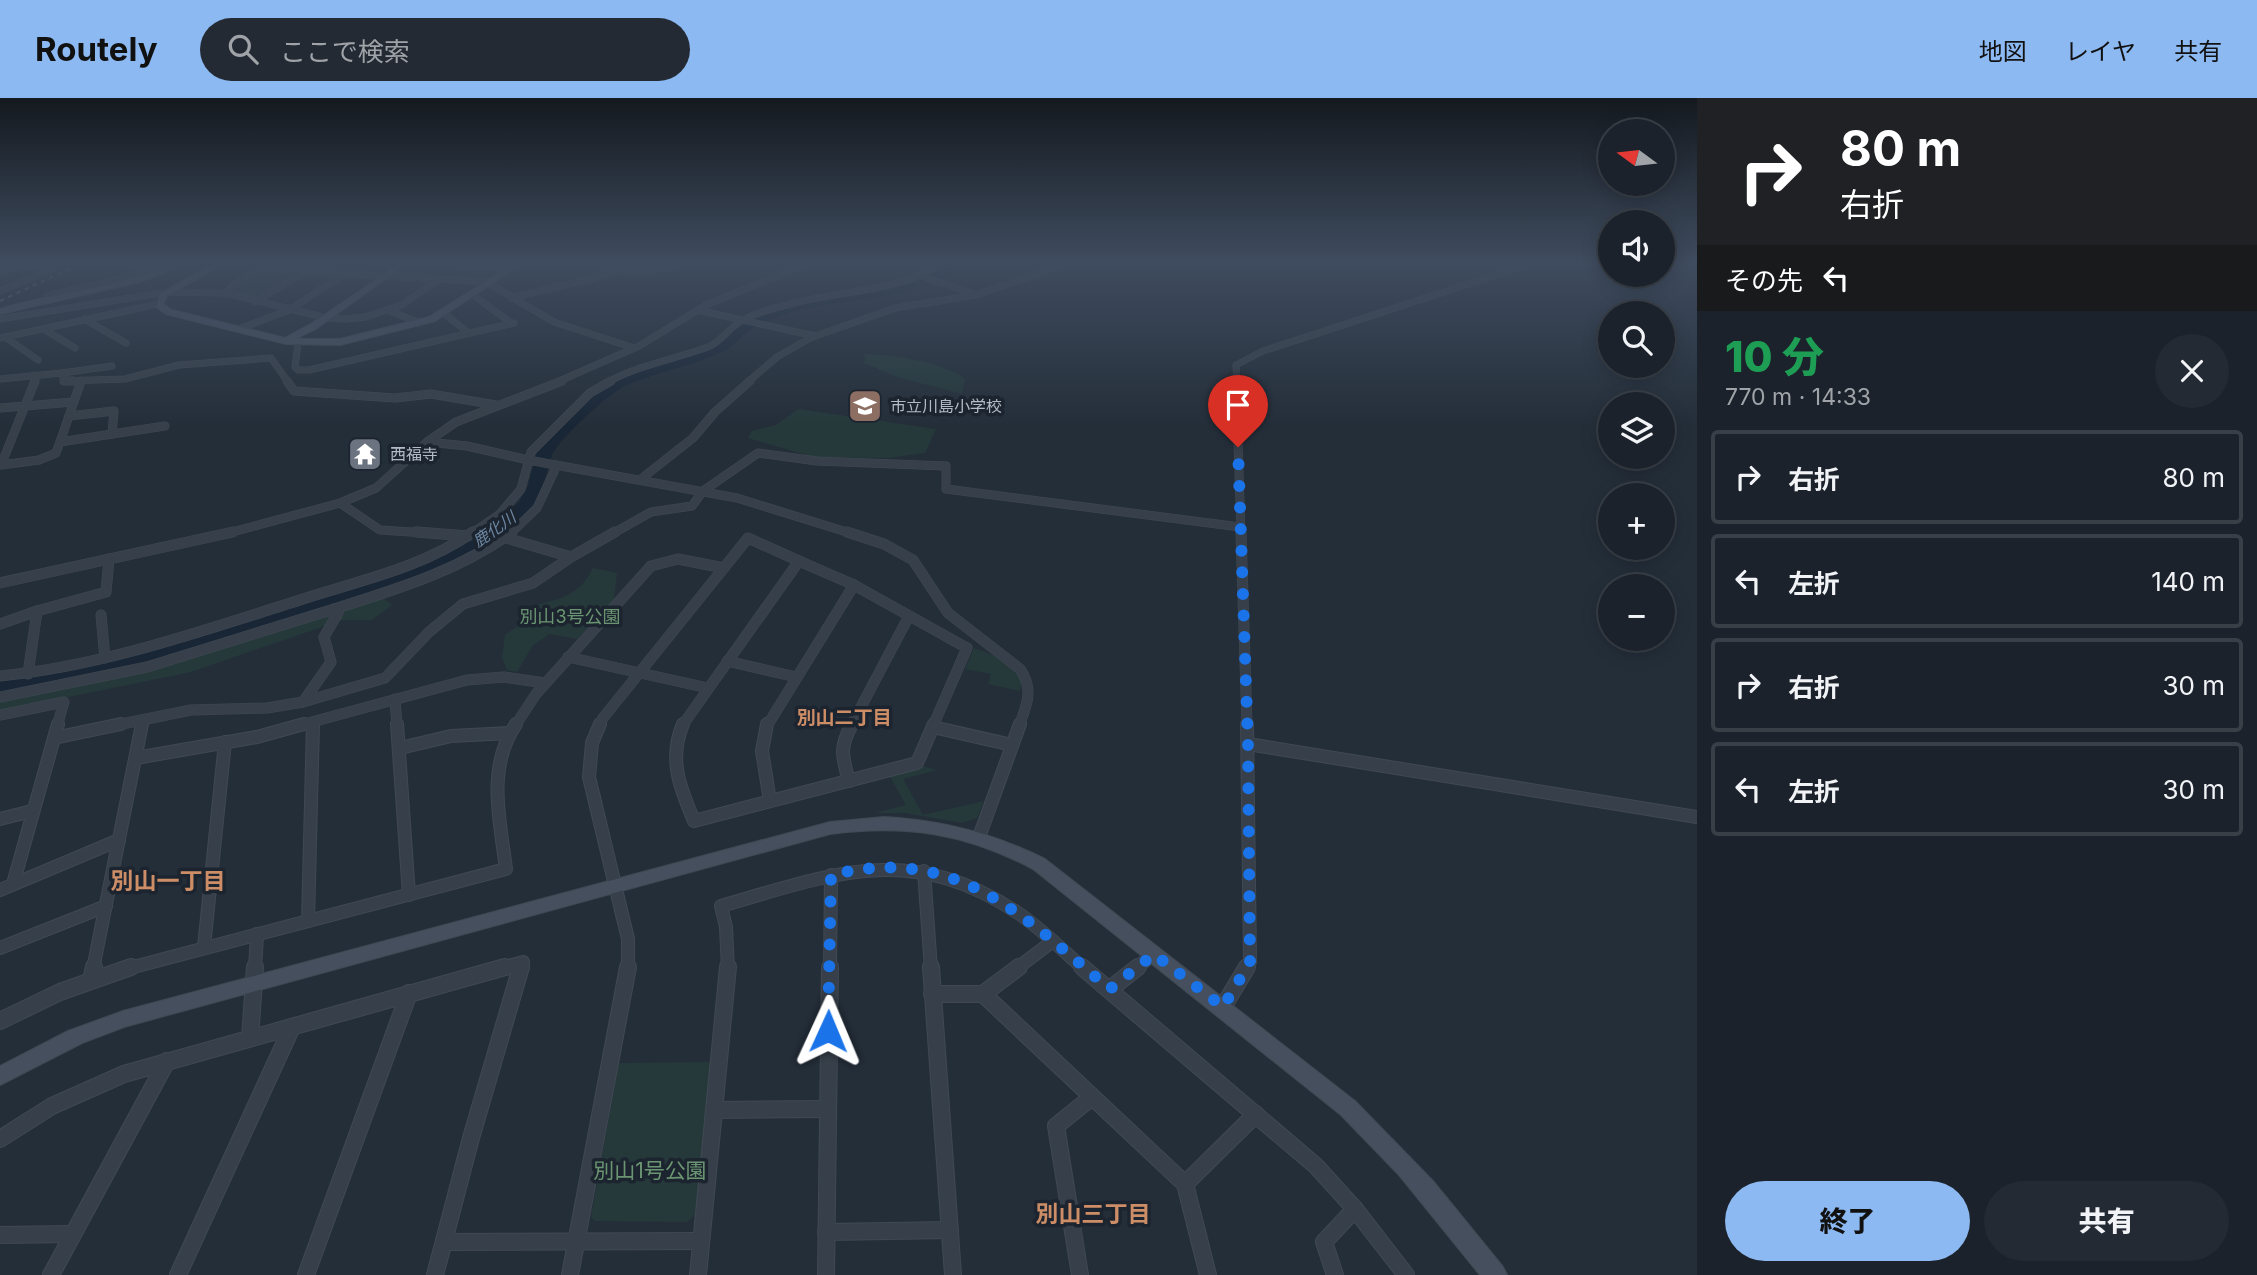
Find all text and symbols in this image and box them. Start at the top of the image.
search box [200,18,690,81]
text: Routely [35,29,158,69]
icon: search [224,30,262,68]
text: ここで検索 [280,36,410,67]
text: 地図 [1979,37,2027,66]
text: レイヤ [2065,37,2136,66]
text: 共有 [2174,37,2222,66]
north arrow [1598,119,1675,196]
map controls [1598,119,1675,651]
text: 80 m [1840,119,1961,178]
icon: right [1725,126,1816,217]
text: 右折 [1840,185,1904,224]
button: sound [1598,210,1675,287]
icon: left [1817,259,1855,297]
text: その先 [1725,265,1803,296]
button: search [1598,301,1675,378]
text: 10 分 [1725,331,1824,382]
button: close [2155,334,2229,408]
pin [1208,375,1268,447]
text: 770 m · 14:33 [1725,383,1871,411]
icon: arrive [1219,386,1257,424]
school or university icon: 市立川島小学校 [846,387,884,425]
button: layers [1598,392,1675,469]
place label: 市立川島小学校 [890,396,1002,416]
temple icon: 西福寺 [346,435,384,473]
place label: 西福寺 [390,444,438,464]
icon: right [1729,458,1767,496]
text: 80 m [2162,462,2225,493]
text: 右折 [1788,464,1840,495]
button: + [1598,483,1675,560]
water label: 鹿化川 [469,506,521,551]
icon: left [1729,562,1767,600]
text: 140 m [2151,566,2225,597]
text: 左折 [1788,568,1840,599]
button: − [1598,574,1675,651]
park label: 別山3号公園 [519,606,621,627]
icon: right [1729,666,1767,704]
text: 30 m [2162,670,2225,701]
text: 右折 [1788,672,1840,703]
district label: 別山二丁目 [796,706,892,729]
icon: left [1729,770,1767,808]
text: 30 m [2162,774,2225,805]
text: 左折 [1788,776,1840,807]
district label: 別山一丁目 [111,867,226,895]
position arrow [791,994,865,1068]
park label: 別山1号公園 [593,1158,707,1183]
button: 終了 [1725,1181,1970,1261]
button: 共有 [1984,1181,2229,1261]
district label: 別山三丁目 [1036,1200,1151,1228]

